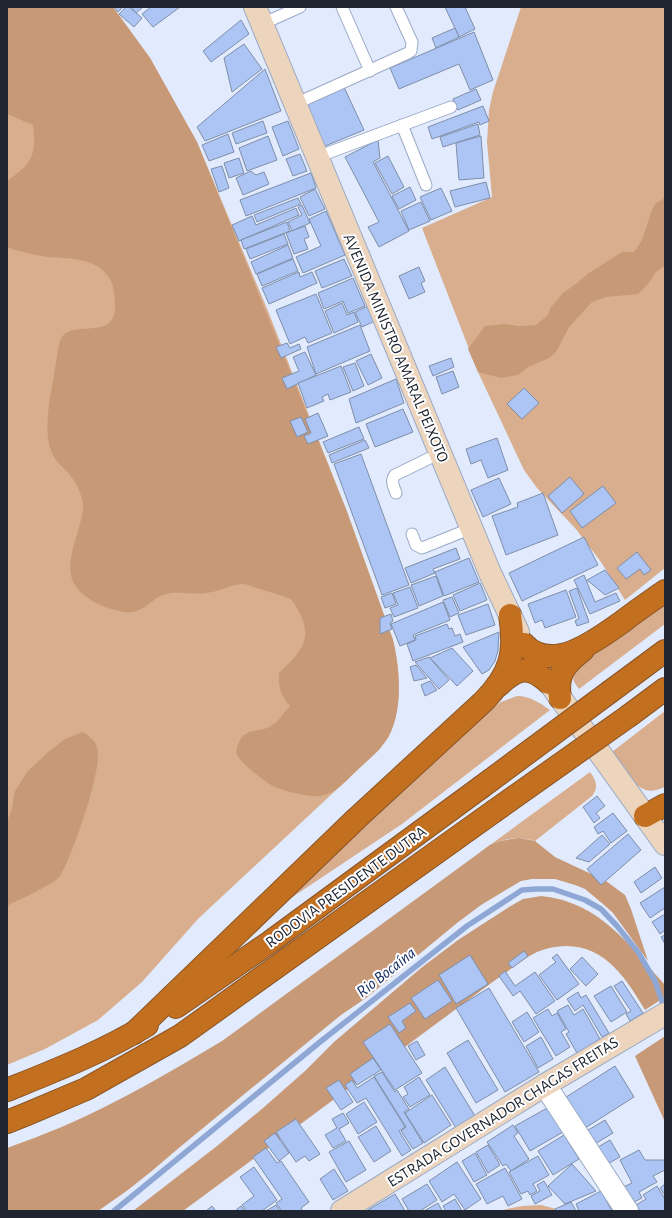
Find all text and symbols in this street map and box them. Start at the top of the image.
street label: AVENIDA MINISTRO AMARAL PEIXOTO [340,231,452,465]
street label: RODOVIA PRESIDENTE DUTRA [263,823,429,951]
water label: Rio Bocaína [353,944,419,1000]
street label: ESTRADA GOVERNADOR CHAGAS FREITAS [385,1034,621,1190]

